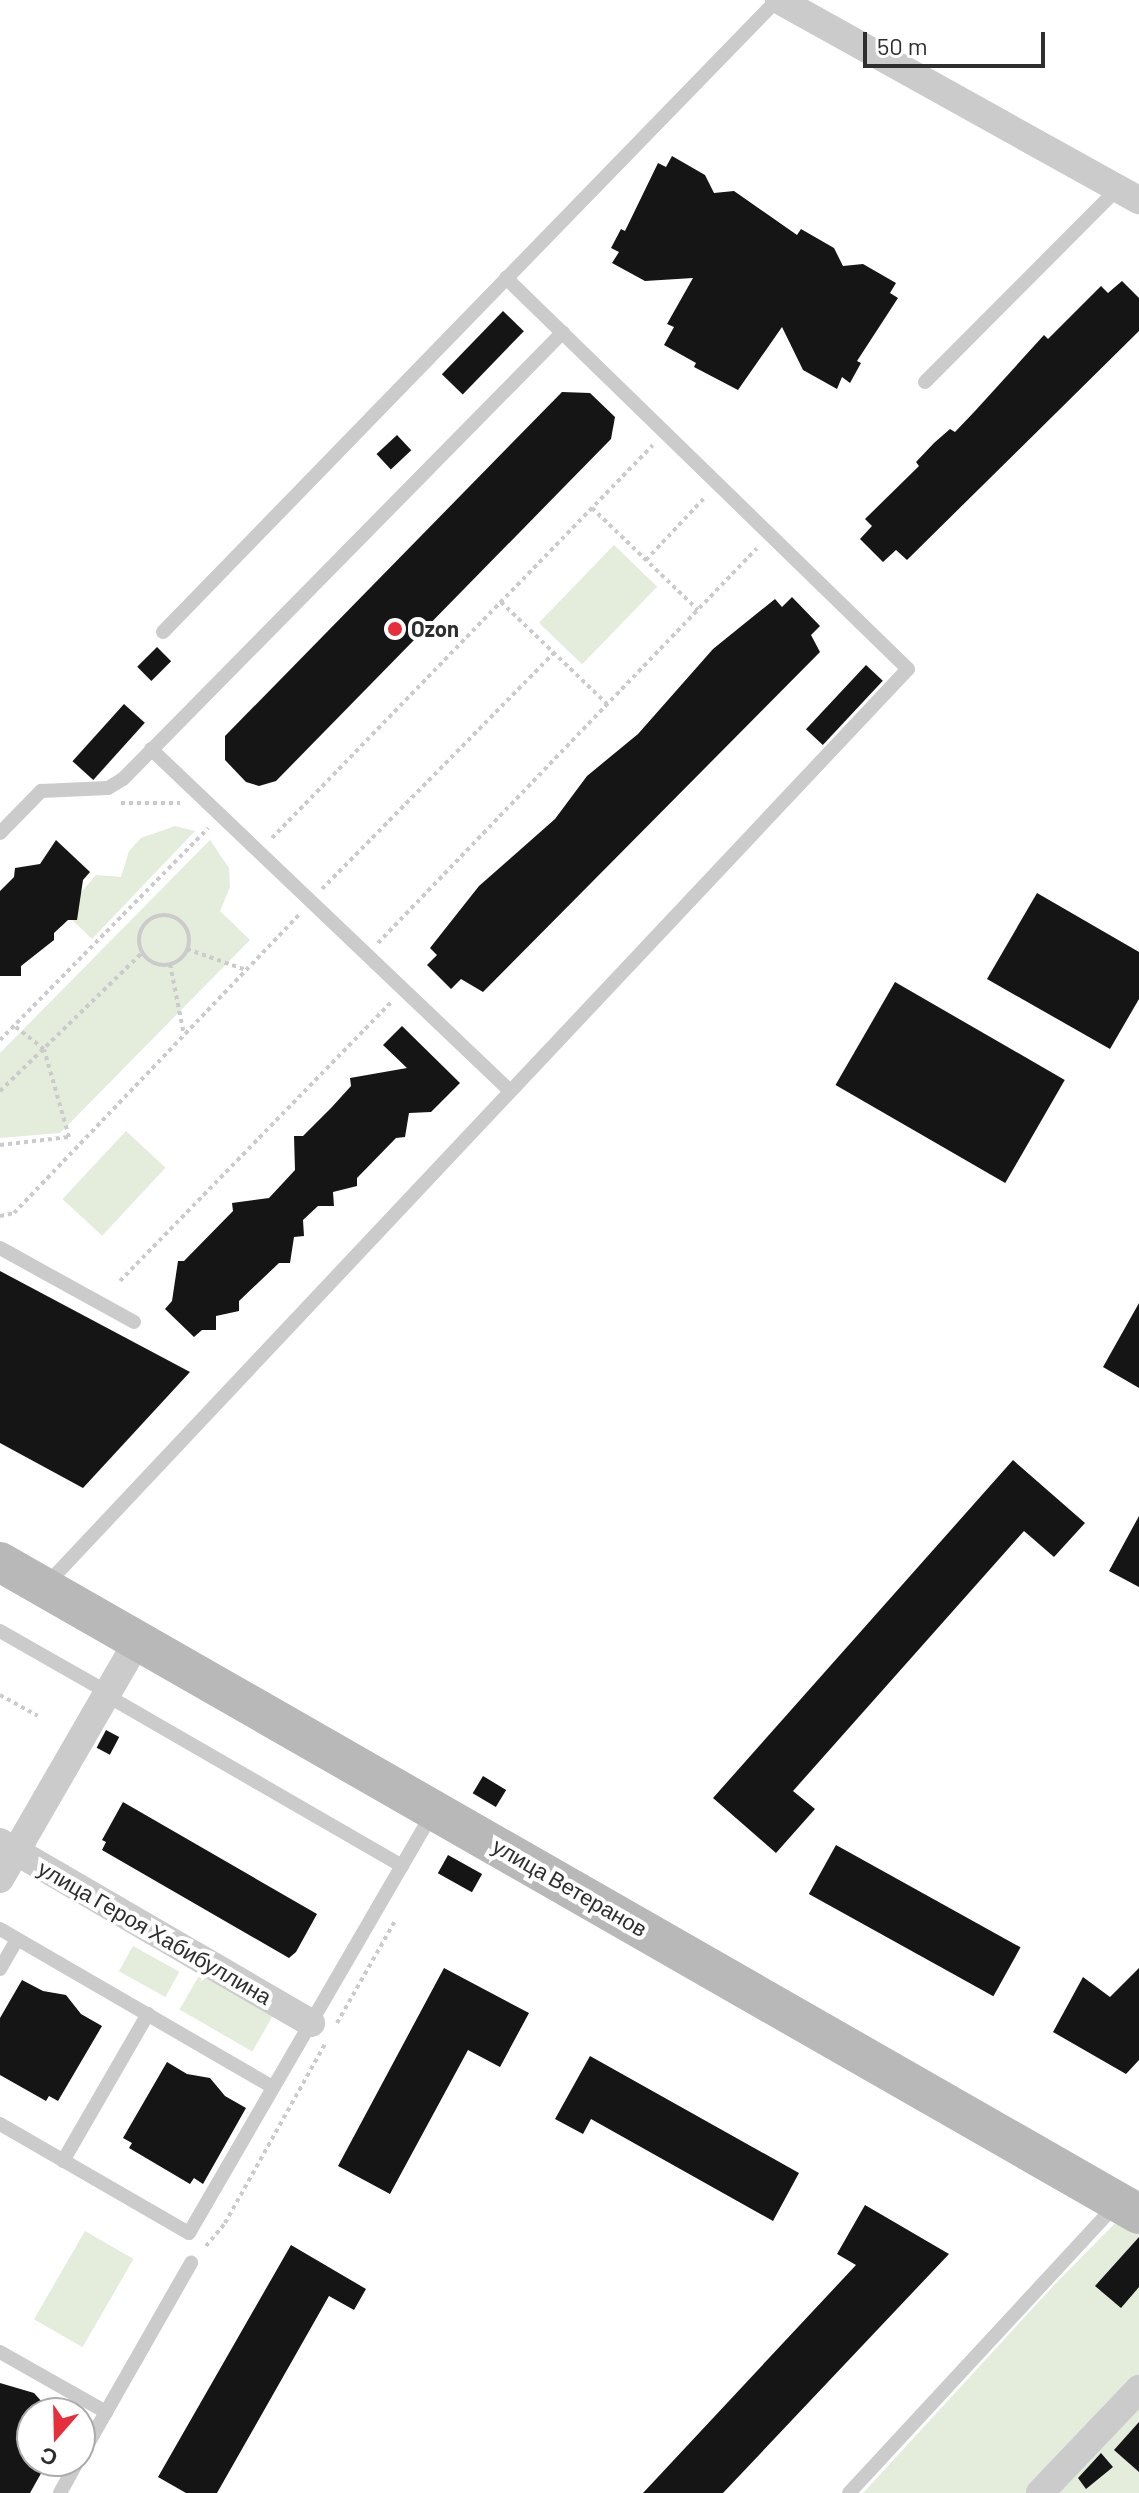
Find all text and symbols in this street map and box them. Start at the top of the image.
scale bar [867,16,1049,66]
text: 50 m [877,31,928,60]
place label: Ozon [411,616,459,642]
marker: Ozon [386,620,404,638]
street label: улица Ветеранов [488,1832,652,1942]
street label: улица Героя Хабибуллина [34,1854,276,2010]
north arrow [16,2397,96,2477]
text: С [37,2443,60,2473]

